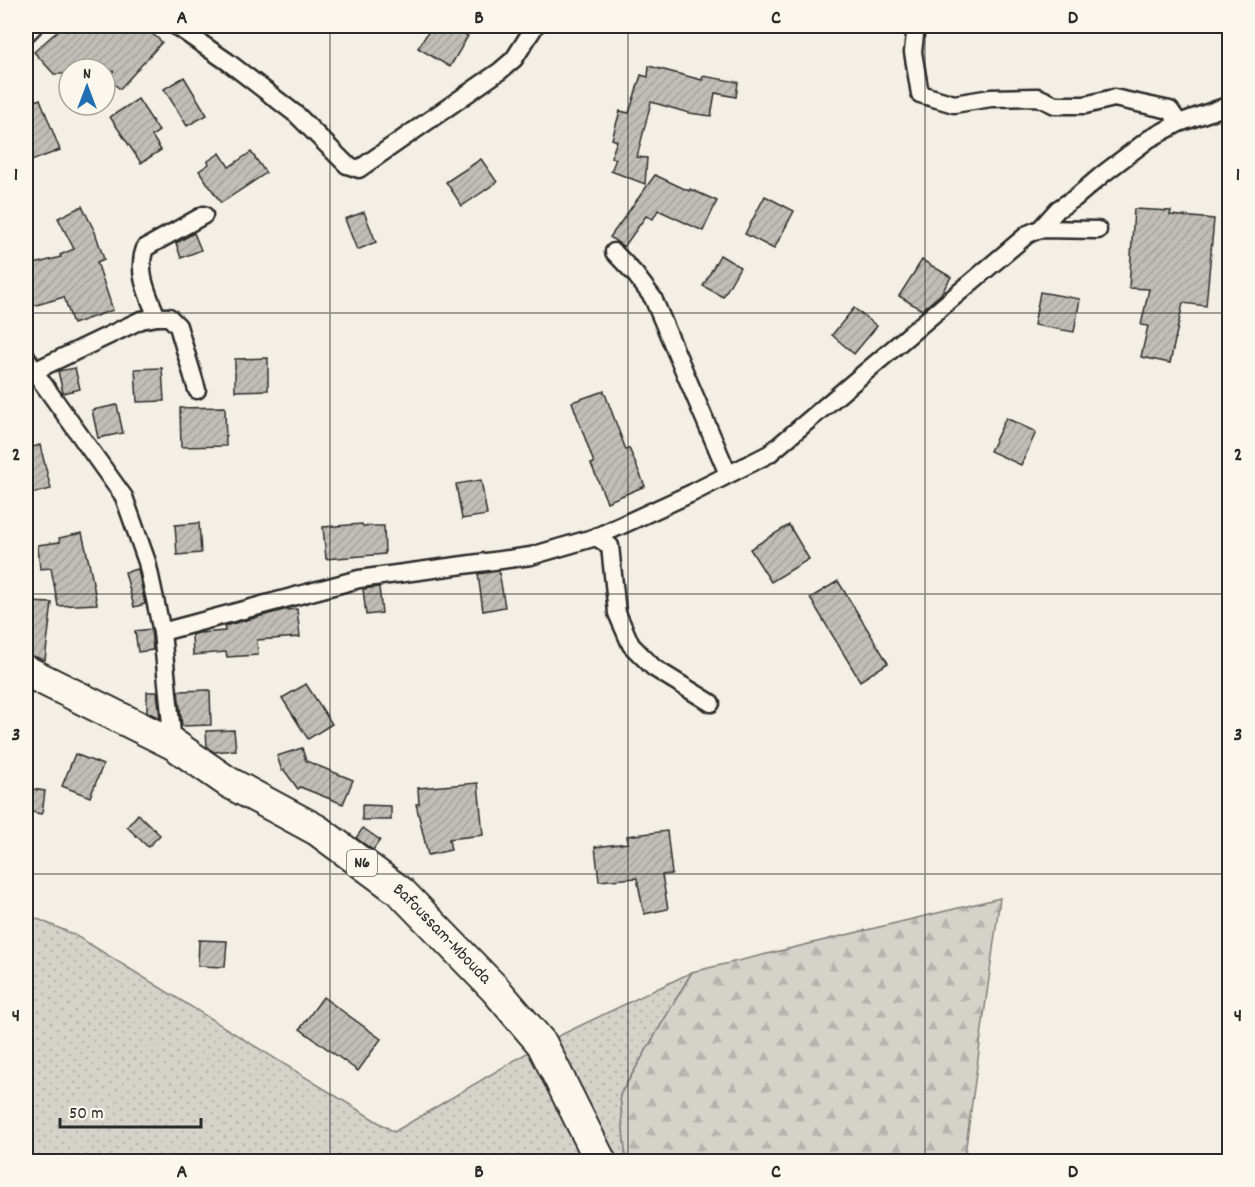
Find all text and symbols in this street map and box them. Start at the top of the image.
text: A [177,5,188,33]
text: B [474,5,484,33]
text: C [771,5,781,33]
text: D [1068,5,1079,33]
north arrow [57,57,117,117]
text: N [83,63,91,86]
text: 1 [14,162,18,190]
text: 1 [1236,162,1240,190]
text: 2 [12,442,20,470]
text: 2 [1234,442,1242,470]
text: 3 [12,722,20,750]
text: 3 [1234,722,1242,750]
road number: N6 [347,850,377,876]
street label: Bafoussam-Mbouda [387,877,497,991]
text: 4 [12,1003,20,1031]
text: 4 [1234,1003,1242,1031]
scale bar [60,1091,201,1129]
text: 50 m [69,1102,104,1127]
text: A [177,1159,188,1187]
text: B [474,1159,484,1187]
text: C [771,1159,781,1187]
text: D [1068,1159,1079,1187]

